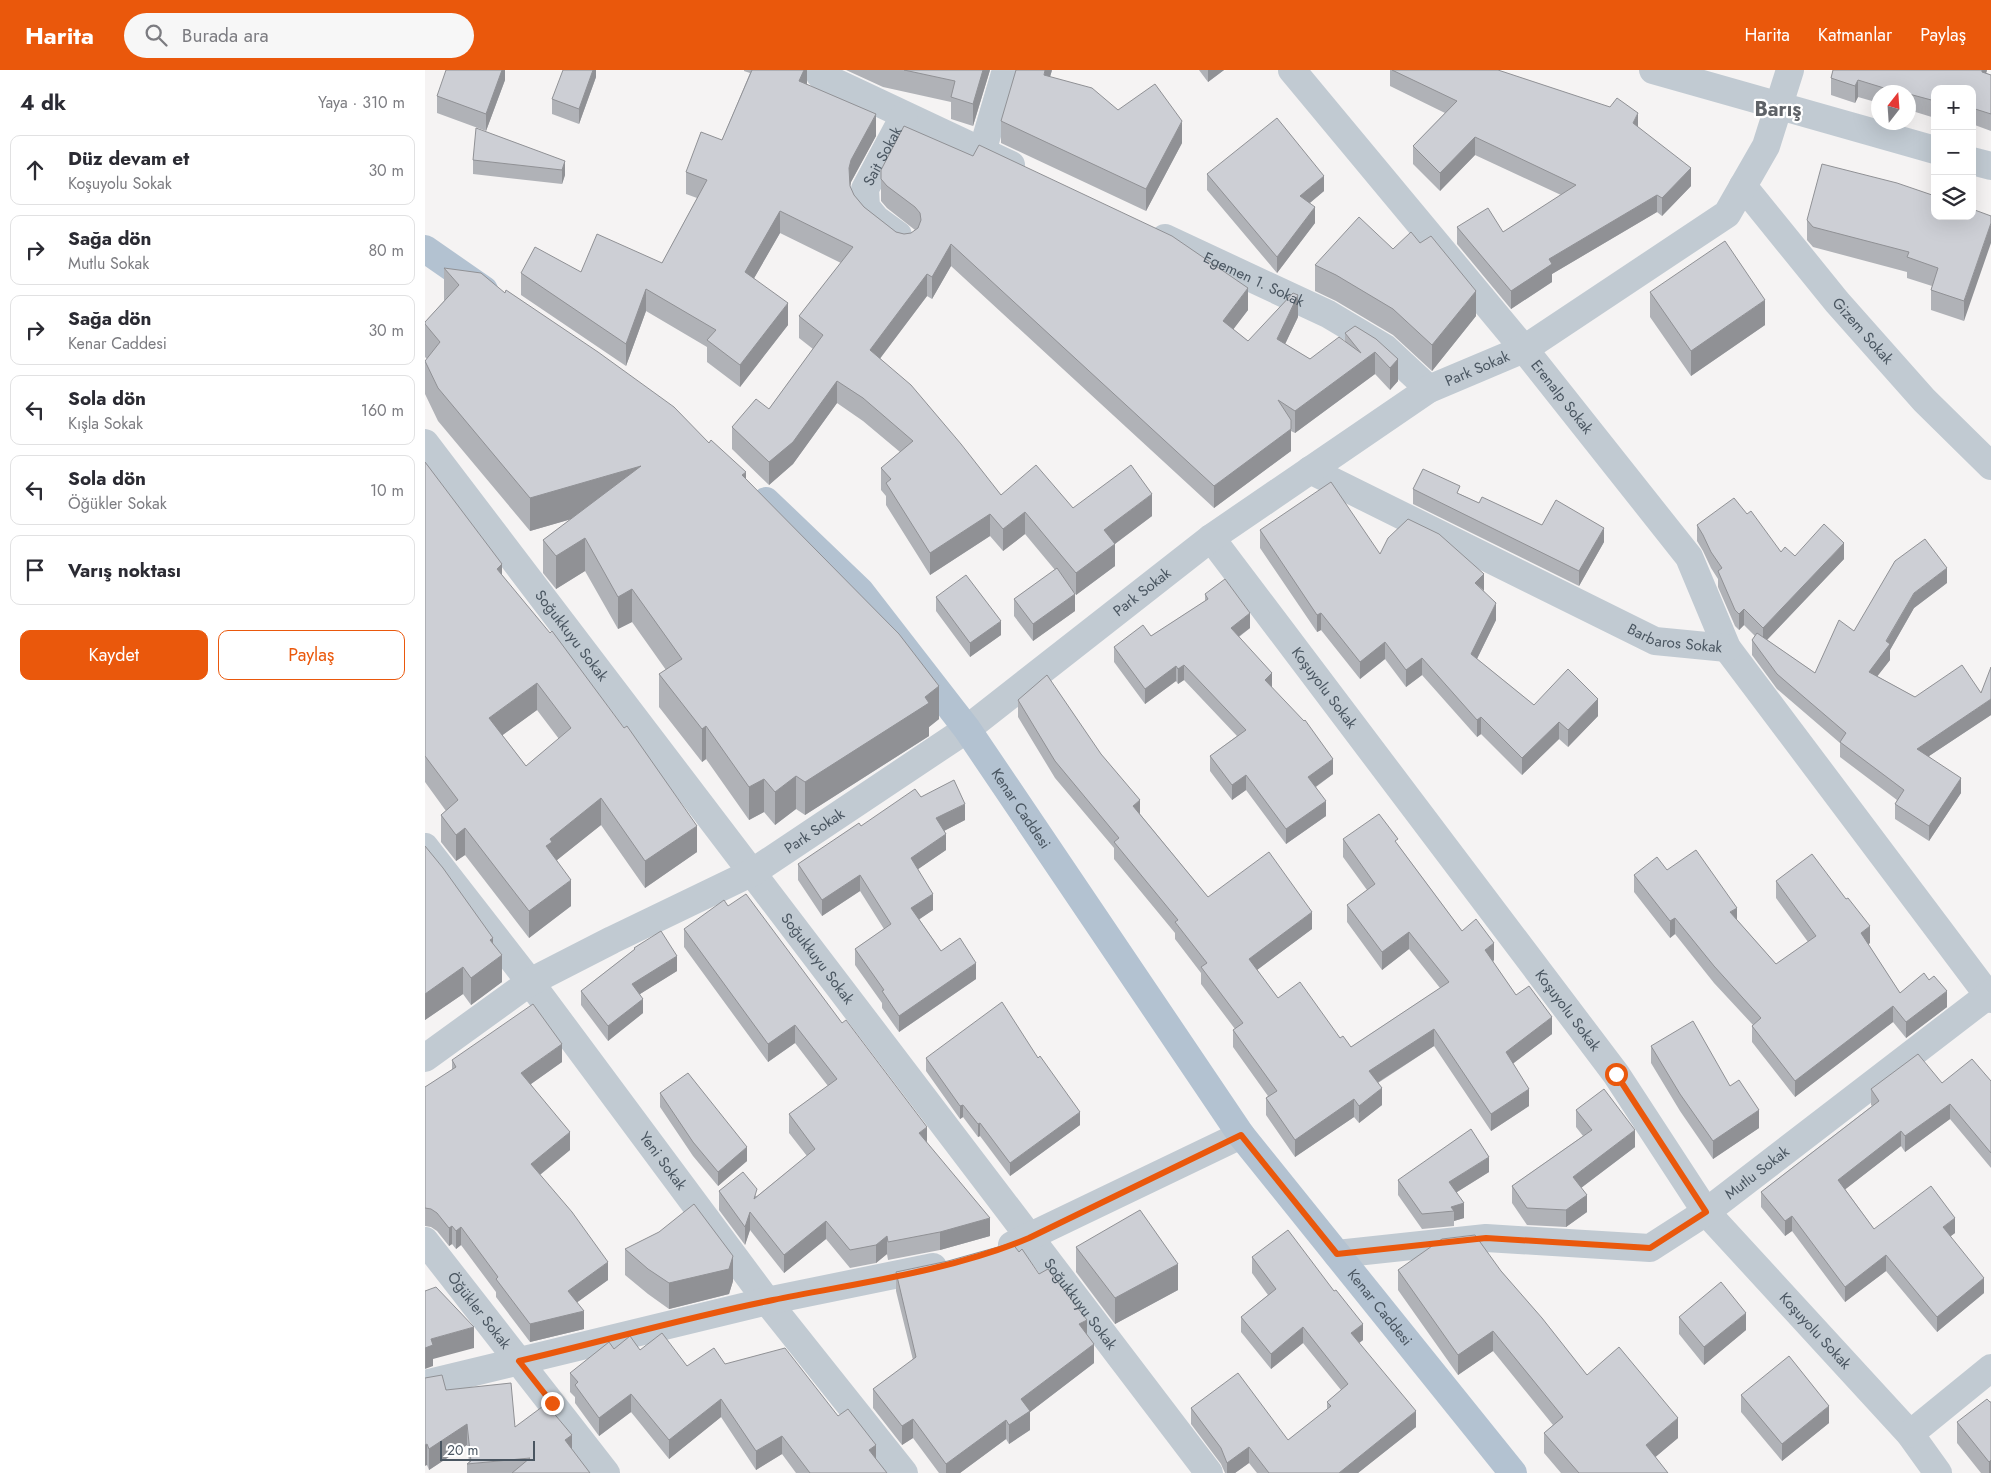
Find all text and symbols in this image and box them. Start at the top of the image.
search box [124,13,474,58]
text: Harita [25,18,94,53]
icon: search [142,21,170,49]
text: Burada ara [182,22,269,49]
text: Harita [1744,22,1790,48]
text: Katmanlar [1818,22,1892,48]
text: Paylaş [1920,22,1966,48]
north arrow [1871,85,1916,130]
map controls [1931,85,1976,220]
button: + [1931,85,1976,130]
text: 4 dk [20,88,66,118]
text: Yaya · 310 m [318,91,405,114]
district label: Barış [1755,95,1801,124]
street label: Sait Sokak [858,122,908,190]
button: − [1931,130,1976,175]
text: Düz devam et [68,145,189,172]
icon: ahead [21,156,49,184]
text: 30 m [368,159,404,182]
text: Koşuyolu Sokak [68,172,172,195]
button: layers [1931,175,1976,220]
text: Sağa dön [68,225,152,252]
icon: right [21,236,49,264]
text: 80 m [368,239,404,262]
street label: Egemen 1. Sokak [1200,246,1308,313]
text: Mutlu Sokak [68,252,149,275]
street label: Gizem Sokak [1827,293,1899,370]
text: Sağa dön [68,305,152,332]
icon: right [21,316,49,344]
text: 30 m [368,319,404,342]
text: Kenar Caddesi [68,332,167,355]
street label: Park Sokak [1442,345,1513,392]
street label: Erenalp Sokak [1526,355,1599,439]
text: Sola dön [68,385,146,412]
icon: left [21,396,49,424]
text: 160 m [361,399,404,422]
text: Kışla Sokak [68,412,143,435]
text: Sola dön [68,465,146,492]
icon: left [21,476,49,504]
text: 10 m [370,479,404,502]
text: Öğükler Sokak [68,492,167,515]
icon: arrive [21,556,49,584]
text: Varış noktası [68,557,181,584]
street label: Park Sokak [1108,562,1176,622]
street label: Soğukkuyu Sokak [530,585,614,686]
street label: Barbaros Sokak [1624,618,1724,659]
button: Kaydet [20,630,208,680]
button: Paylaş [218,630,405,680]
street label: Koşuyolu Sokak [1286,642,1363,734]
street label: Kenar Caddesi [986,764,1056,853]
street label: Park Sokak [780,803,849,859]
street label: Soğukkuyu Sokak [775,908,860,1009]
street label: Koşuyolu Sokak [1530,965,1606,1056]
route start [1605,1063,1628,1086]
street label: Yeni Sokak [634,1127,692,1195]
street label: Mutlu Sokak [1720,1141,1794,1205]
street label: Soğukkuyu Sokak [1038,1254,1123,1355]
street label: Kenar Caddesi [1342,1264,1418,1351]
street label: Öğükler Sokak [442,1267,517,1354]
street label: Koşuyolu Sokak [1774,1288,1857,1375]
route end [541,1392,564,1415]
scale bar [440,1438,535,1461]
text: 20 m [447,1440,479,1460]

